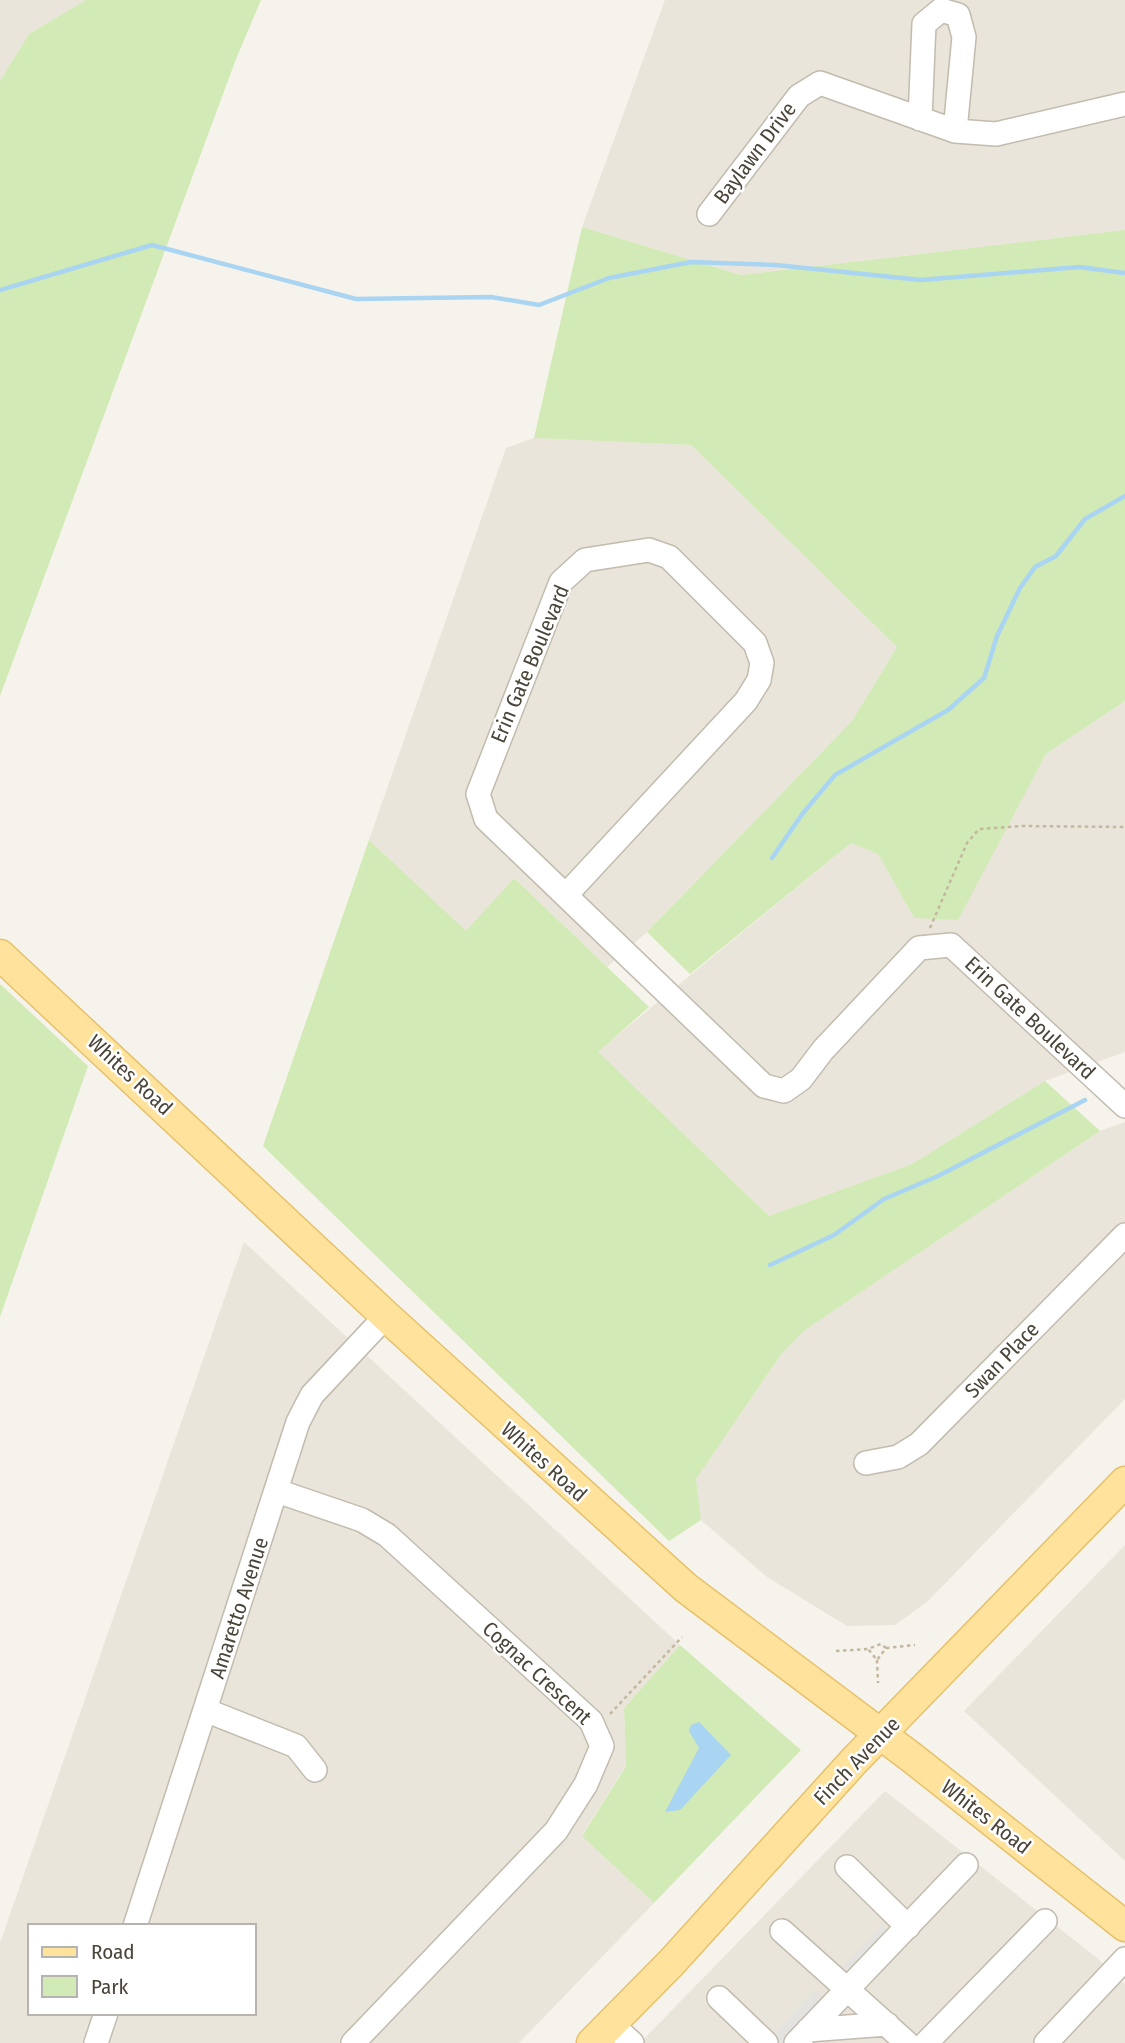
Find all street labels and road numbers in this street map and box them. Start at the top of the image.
street label: Baylawn Drive [708,97,802,209]
street label: Erin Gate Boulevard [485,581,575,747]
street label: Erin Gate Boulevard [959,951,1101,1085]
street label: Whites Road [82,1029,178,1121]
street label: Swan Place [959,1317,1045,1403]
street label: Whites Road [496,1417,592,1507]
street label: Amaretto Avenue [204,1534,274,1682]
street label: Cognac Crescent [477,1616,597,1730]
street label: Finch Avenue [808,1711,906,1811]
street label: Whites Road [936,1774,1036,1860]

